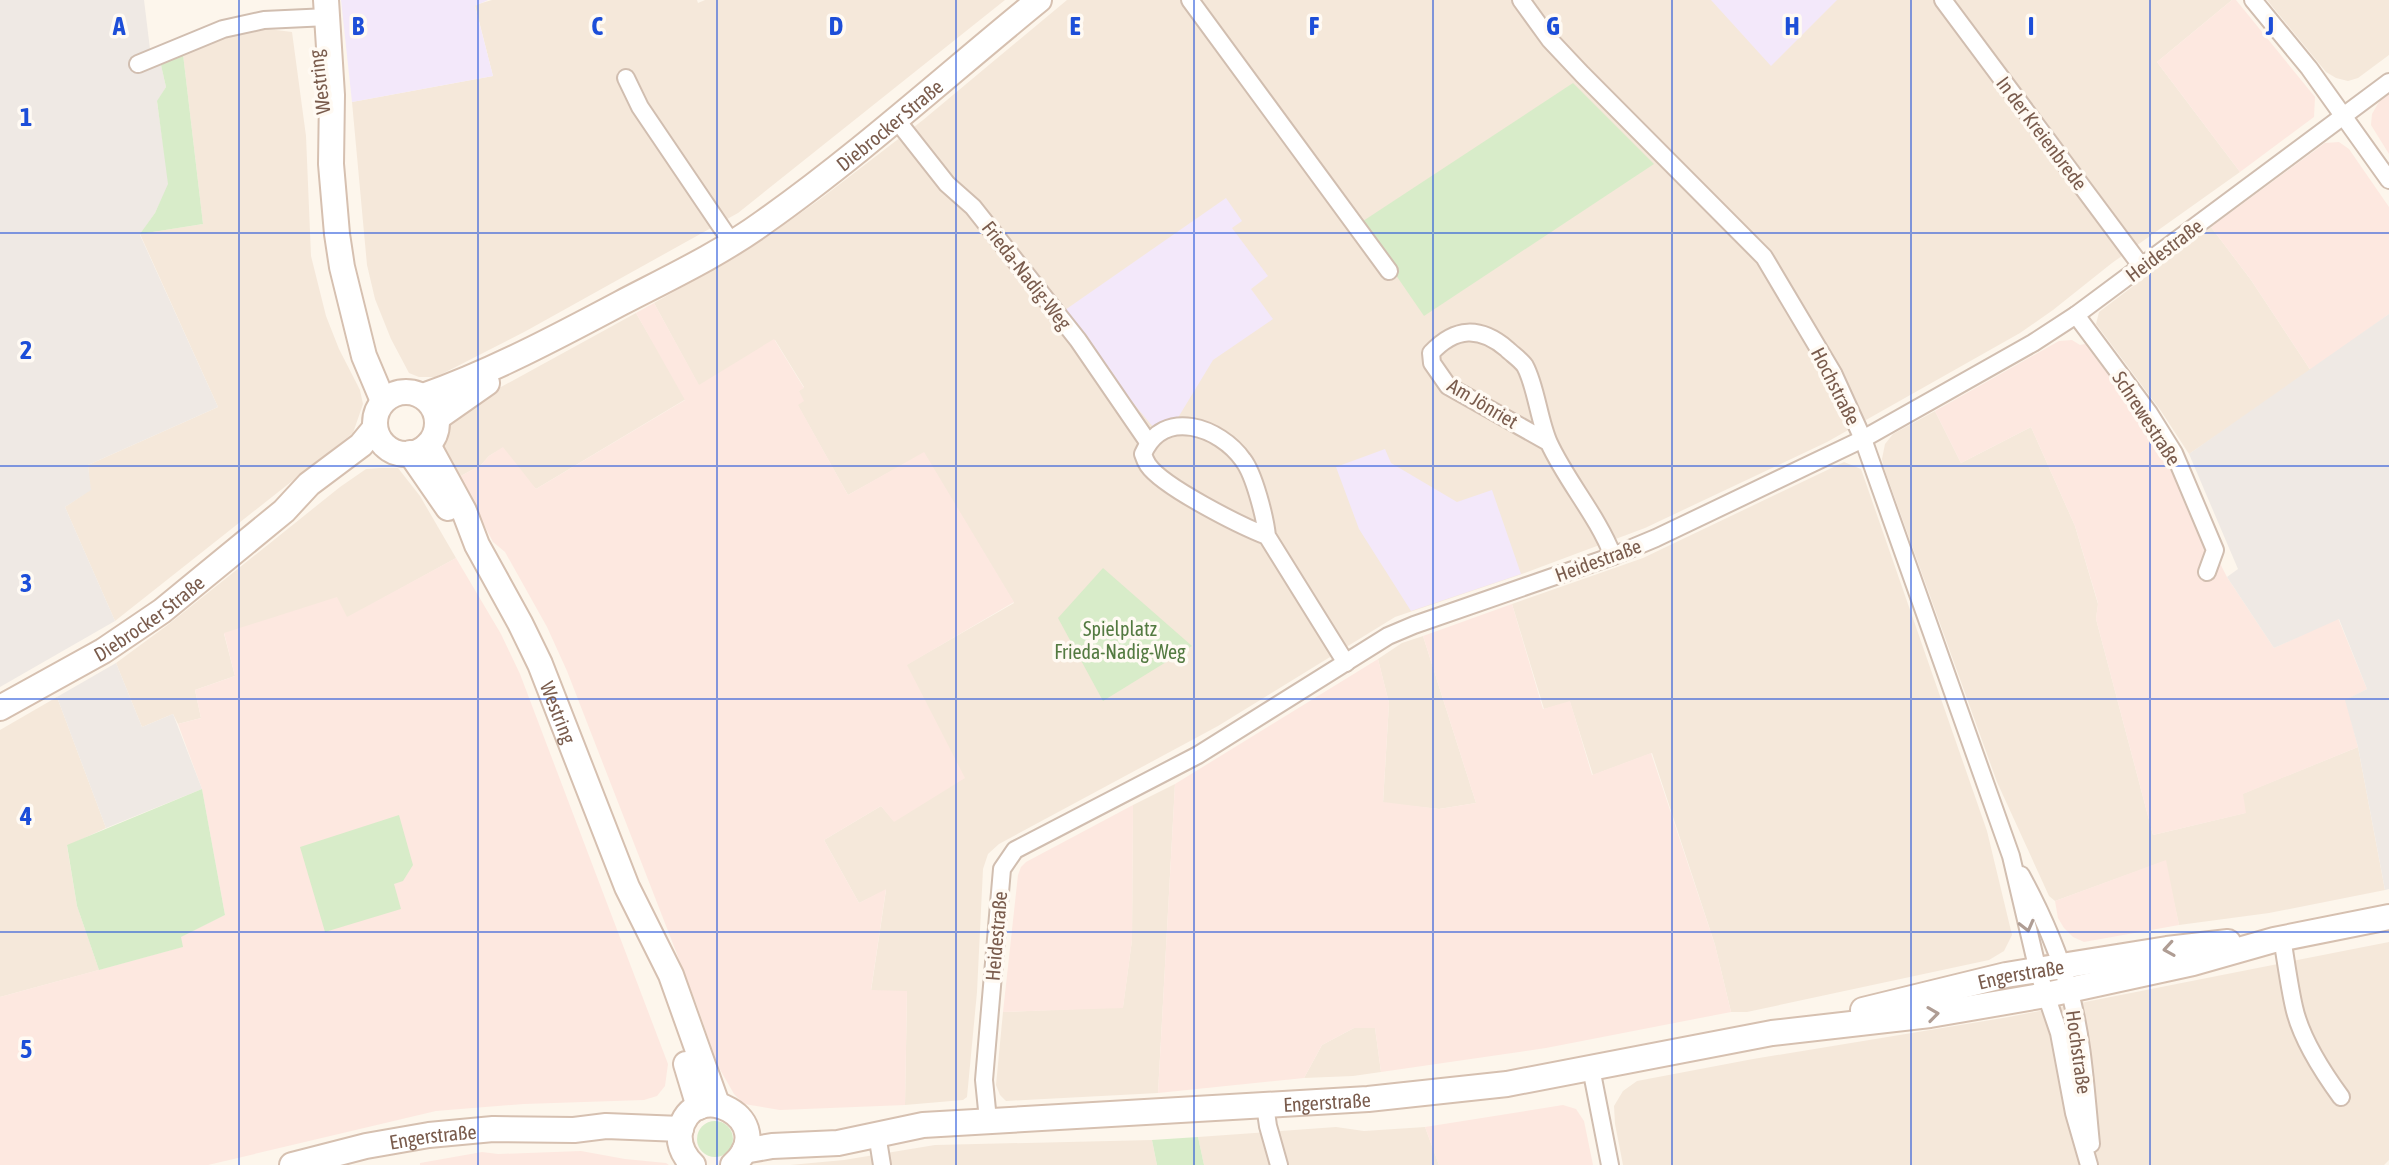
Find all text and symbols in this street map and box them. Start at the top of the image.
text: A [112,11,126,41]
text: B [352,11,365,41]
text: C [591,11,603,41]
text: D [829,11,843,41]
text: E [1069,11,1081,41]
text: F [1309,11,1320,41]
text: G [1546,11,1560,41]
text: H [1784,11,1800,41]
text: I [2028,11,2034,41]
text: J [2265,11,2274,41]
street label: Westring [304,48,334,115]
street label: In der Kreienbrede [1992,72,2092,194]
street label: Diebrocker Straße [831,74,947,175]
text: 1 [20,102,32,132]
street label: Heidestraße [2121,214,2207,286]
street label: Frieda-Nadig-Weg [978,216,1077,334]
text: 2 [20,335,32,365]
street label: Hochstraße [1807,343,1865,429]
street label: Schrewestraße [2108,367,2186,469]
street label: Am Jönriet [1444,373,1522,433]
street label: Heidestraße [1552,534,1644,586]
text: 3 [20,568,32,598]
street label: Diebrocker Straße [89,570,208,665]
park label: Spielplatz Frieda-Nadig-Weg [1054,617,1186,663]
street label: Westring [536,678,581,747]
text: 4 [19,801,32,831]
street label: Heidestraße [981,890,1011,982]
one-way arrow [2018,918,2035,932]
one-way arrow [2162,940,2175,957]
street label: Engerstraße [1975,954,2066,993]
one-way arrow [1926,1006,1940,1023]
street label: Hochstraße [2062,1009,2096,1095]
text: 5 [20,1034,32,1064]
street label: Engerstraße [1283,1087,1371,1115]
street label: Engerstraße [387,1119,477,1153]

